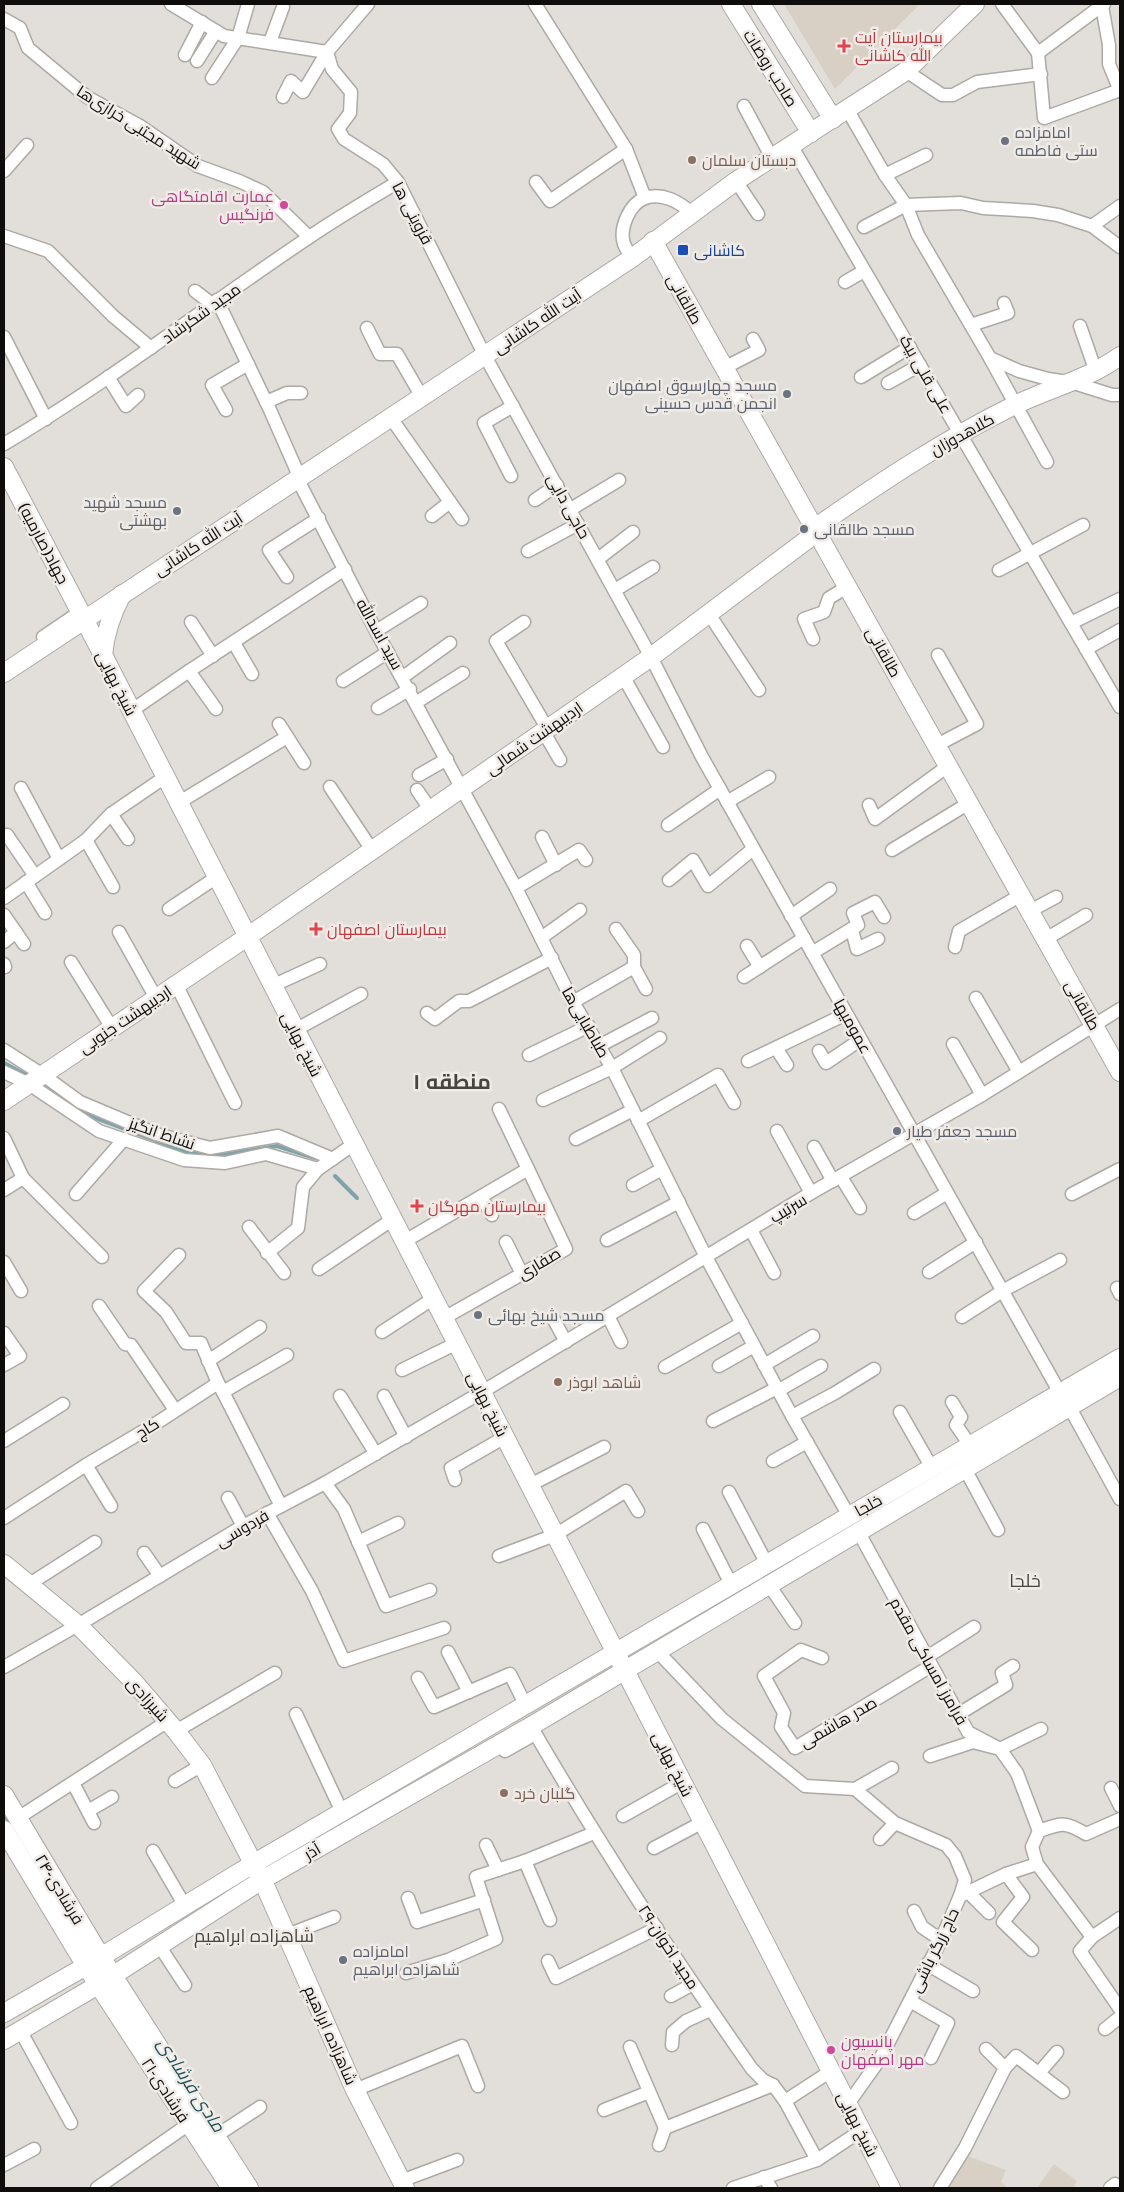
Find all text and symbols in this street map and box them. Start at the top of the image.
street label: صاحب روضات [739,25,803,111]
place label: بیمارستان آیت الله کاشانی [855,26,943,66]
marker: بیمارستان آیت الله کاشانی [837,39,851,53]
street label: شهید مجتبی خرازی‌ها [73,80,205,174]
place label: امامزاده ستی فاطمه [1015,121,1098,161]
marker: امامزاده ستی فاطمه [999,135,1011,147]
place label: دبستان سلمان [702,149,796,171]
marker: دبستان سلمان [686,154,698,166]
street label: قزوینی ها [387,178,439,248]
place label: عمارت اقامتگاهی فرنگیس [151,185,274,225]
marker: عمارت اقامتگاهی فرنگیس [278,199,290,211]
place label: کاشانی [694,239,745,261]
marker: کاشانی [676,243,690,257]
street label: طالقانی [662,270,708,328]
street label: مجید شکرشاد [157,278,245,348]
street label: آیت الله کاشانی [488,283,586,359]
street label: علی قلی بیک [895,331,957,417]
place label: مسجد چهارسوق اصفهان انجمن قدس حسینی [608,374,777,414]
marker: مسجد چهارسوق اصفهان انجمن قدس حسینی [781,388,793,400]
street label: کلاهدوزان [926,407,998,461]
street label: حاجی دایی [542,470,596,542]
place label: مسجد شهید بهشتی [84,491,167,531]
street label: جهاد(صارمیه) [13,498,75,588]
marker: مسجد شهید بهشتی [171,505,183,517]
street label: آیت الله کاشانی [149,507,247,581]
place label: مسجد طالقانی [814,518,915,540]
marker: مسجد طالقانی [798,523,810,535]
street label: سید اسدالله [351,595,409,673]
street label: طالقانی [861,623,907,681]
street label: شیخ بهایی [90,647,143,720]
street label: اردیبهشت شمالی [481,696,587,780]
place label: بیمارستان اصفهان [327,918,447,940]
marker: بیمارستان اصفهان [309,922,323,936]
street label: طالقانی [1060,976,1106,1034]
street label: اردیبهشت جنوبی [74,980,176,1058]
street label: طباطبایی‌ها [557,983,615,1061]
street label: عمومیها [829,995,877,1057]
street label: شیخ بهایی [275,1008,328,1081]
district label: منطقه ۱ [413,1067,491,1095]
street label: نشاط انگیز [125,1111,198,1155]
place label: مسجد جعفر طیار [906,1120,1017,1142]
marker: مسجد جعفر طیار [891,1125,903,1137]
street label: سرتیپ [765,1188,811,1229]
place label: بیمارستان مهرگان [428,1195,546,1217]
marker: بیمارستان مهرگان [410,1199,424,1213]
street label: صفاری [513,1242,565,1284]
place label: مسجد شیخ بهائی [488,1304,605,1327]
marker: مسجد شیخ بهائی [472,1309,484,1321]
street label: شیخ بهایی [461,1368,514,1441]
place label: شاهد ابوذر [567,1371,641,1393]
marker: شاهد ابوذر [552,1376,564,1388]
street label: کاج [131,1412,164,1445]
street label: خلجا [850,1489,886,1521]
street label: فردوسی [211,1504,273,1552]
district label: خلجا [1009,1568,1041,1592]
street label: فرامرز امساکی مقدم [884,1593,973,1729]
street label: شیرزادی [122,1672,174,1726]
street label: صدر هاشمی [795,1691,881,1753]
street label: شیخ بهایی [646,1728,699,1801]
place label: گلبان خرد [514,1782,575,1804]
marker: گلبان خرد [498,1787,510,1799]
street label: آذر [299,1837,325,1865]
street label: ۲۴-فرشادی [30,1850,90,1928]
street label: ۲۹-مجید اخوان [634,1901,704,1993]
street label: حاج زرگر باشی [904,1904,965,1996]
district label: شاهزاده ابراهیم [194,1923,314,1948]
place label: امامزاده شاهزاده ابراهیم [353,1940,460,1981]
marker: امامزاده شاهزاده ابراهیم [337,1954,349,1966]
street label: شاهزاده ابراهیم [298,1982,363,2089]
place label: پانسیون مهر اصفهان [841,2030,924,2070]
water label: مادی فرشادی [152,2033,231,2137]
marker: پانسیون مهر اصفهان [825,2044,837,2056]
street label: ۲۱-فرشادی [137,2053,195,2127]
street label: شیخ بهایی [831,2088,884,2161]

